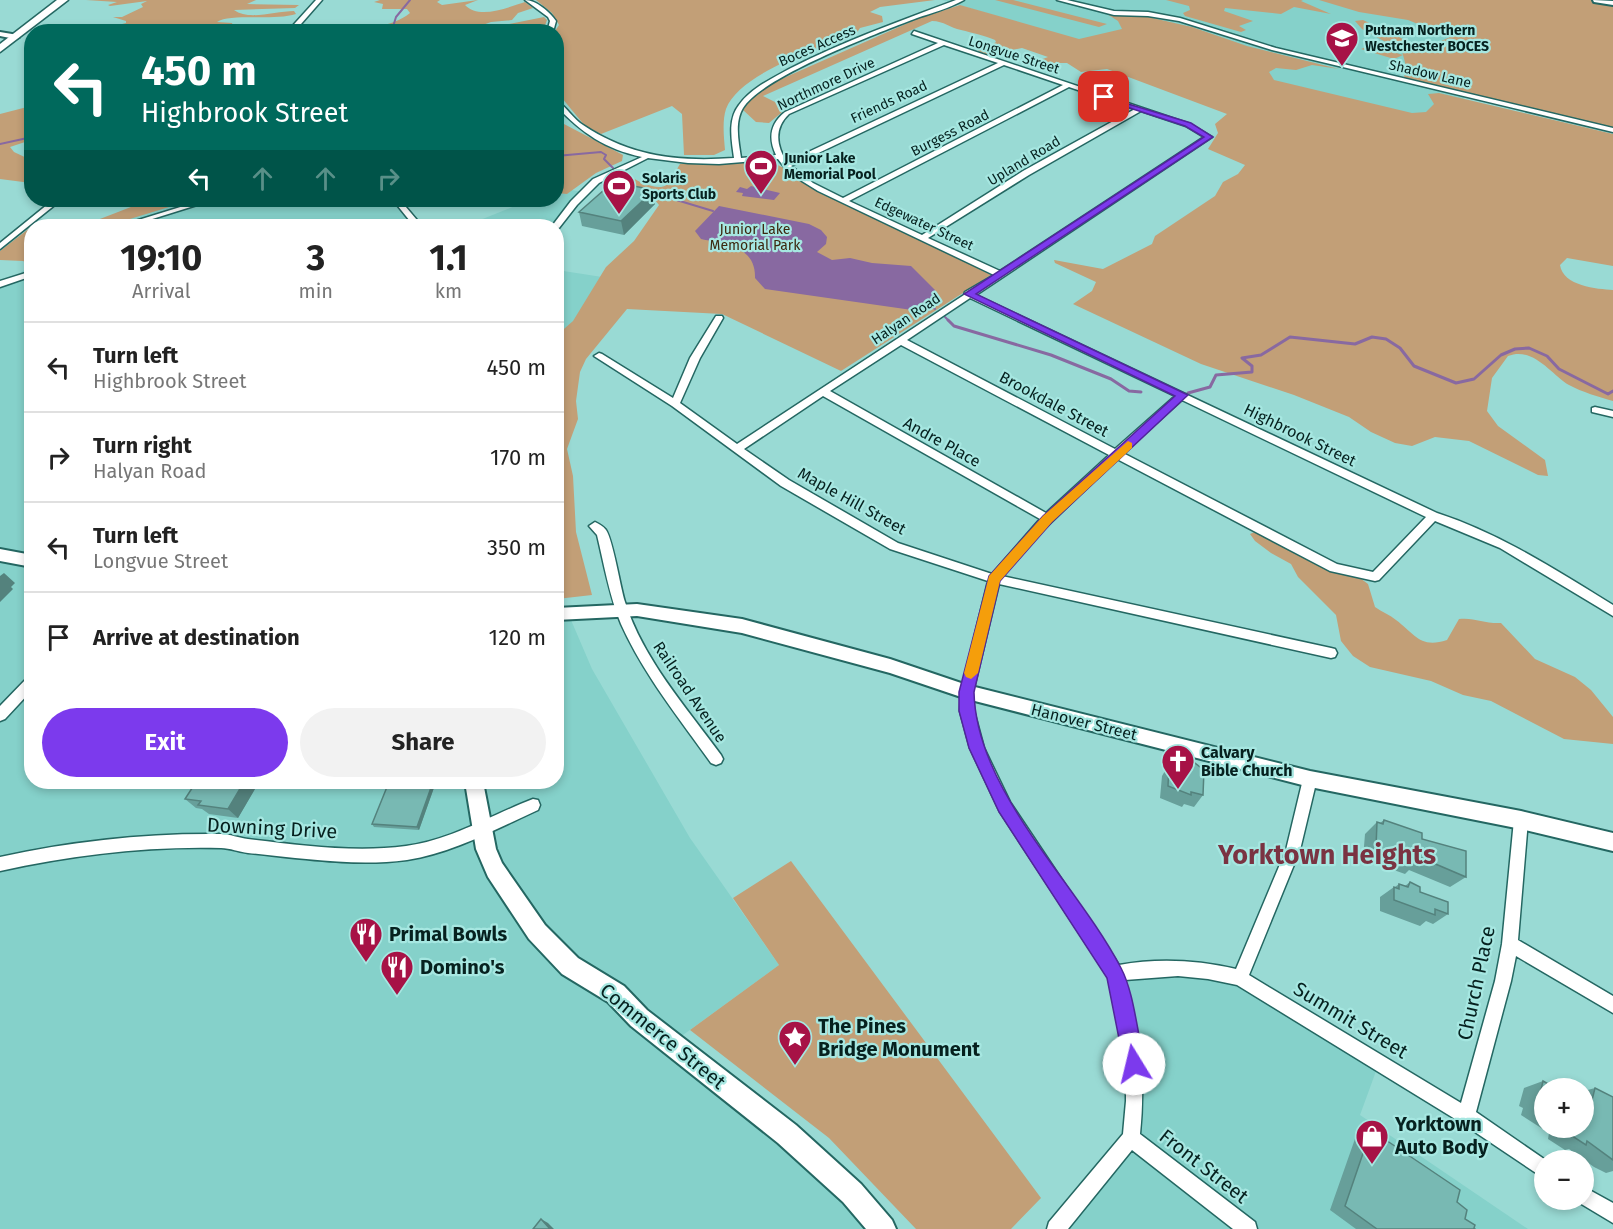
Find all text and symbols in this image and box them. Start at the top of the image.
school or university icon: Putnam Northern Westchester BOCES [1324,20,1360,67]
street label: Boces Access [776,21,859,71]
place label: Putnam Northern Westchester BOCES [1365,22,1489,55]
street label: Longvue Street [966,32,1063,78]
text: 450 m [141,46,257,96]
icon: left [42,48,120,126]
street label: Northmore Drive [774,54,878,114]
street label: Shadow Lane [1387,56,1473,92]
pin [1078,71,1129,122]
street label: Friends Road [848,77,930,127]
icon: arrive [1087,80,1120,113]
text: Highbrook Street [141,97,348,129]
street label: Burgess Road [908,106,992,160]
street label: Upland Road [985,133,1063,189]
sports icon: Junior Lake Memorial Pool [743,148,779,195]
place label: Junior Lake Memorial Pool [783,150,877,183]
icon: left [183,162,216,195]
icon: ahead [246,162,279,195]
icon: ahead [309,162,342,195]
icon: right [372,162,405,195]
sports icon: Solaris Sports Club [601,168,637,215]
place label: Solaris Sports Club [642,170,716,203]
street label: Edgewater Street [872,194,977,255]
park label: Junior Lake Memorial Park [710,221,801,254]
text: 19:10 [120,236,202,280]
text: 3 [306,236,325,280]
text: 1.1 [429,236,468,280]
text: Arrival [132,279,191,303]
text: min [299,279,333,303]
text: km [435,279,462,303]
street label: Halyan Road [868,290,944,348]
text: Turn left [93,342,178,369]
icon: left [42,351,75,384]
text: 450 m [487,354,546,381]
street label: Brookdale Street [996,367,1112,441]
text: Highbrook Street [93,369,247,393]
street label: Highbrook Street [1241,400,1360,471]
street label: Andre Place [900,413,984,471]
text: Turn right [93,432,192,459]
icon: right [42,441,75,474]
text: 170 m [490,444,546,471]
text: Halyan Road [93,459,206,483]
street label: Maple Hill Street [795,463,910,539]
text: Turn left [93,522,178,549]
icon: left [42,531,75,564]
text: 350 m [487,534,546,561]
text: Longvue Street [93,549,228,573]
icon: arrive [42,621,75,654]
text: Arrive at destination [93,624,300,651]
text: 120 m [489,624,546,651]
street label: Railroad Avenue [649,638,731,746]
street label: Hanover Street [1029,700,1139,744]
button: Exit [42,708,288,777]
button: Share [300,708,546,777]
church icon: Calvary Bible Church [1160,743,1196,790]
place label: Calvary Bible Church [1201,743,1293,780]
street label: Downing Drive [206,813,338,843]
district label: Yorktown Heights [1217,839,1436,871]
restaurant icon: Primal Bowls [348,916,384,963]
place label: Primal Bowls [389,922,508,946]
street label: Church Place [1452,924,1500,1042]
restaurant icon: Domino's [379,949,415,996]
place label: Domino's [420,955,505,979]
street label: Summit Street [1289,976,1413,1064]
street label: Commerce Street [595,978,731,1094]
place label: The Pines Bridge Monument [818,1014,980,1061]
place icon: The Pines Bridge Monument [777,1019,813,1066]
position arrow [1102,1032,1166,1096]
map controls [1534,1078,1594,1210]
button: + [1534,1078,1594,1138]
place label: Yorktown Auto Body [1394,1112,1489,1159]
shop icon: Yorktown Auto Body [1354,1118,1390,1165]
street label: Front Street [1155,1124,1254,1209]
button: − [1534,1150,1594,1210]

